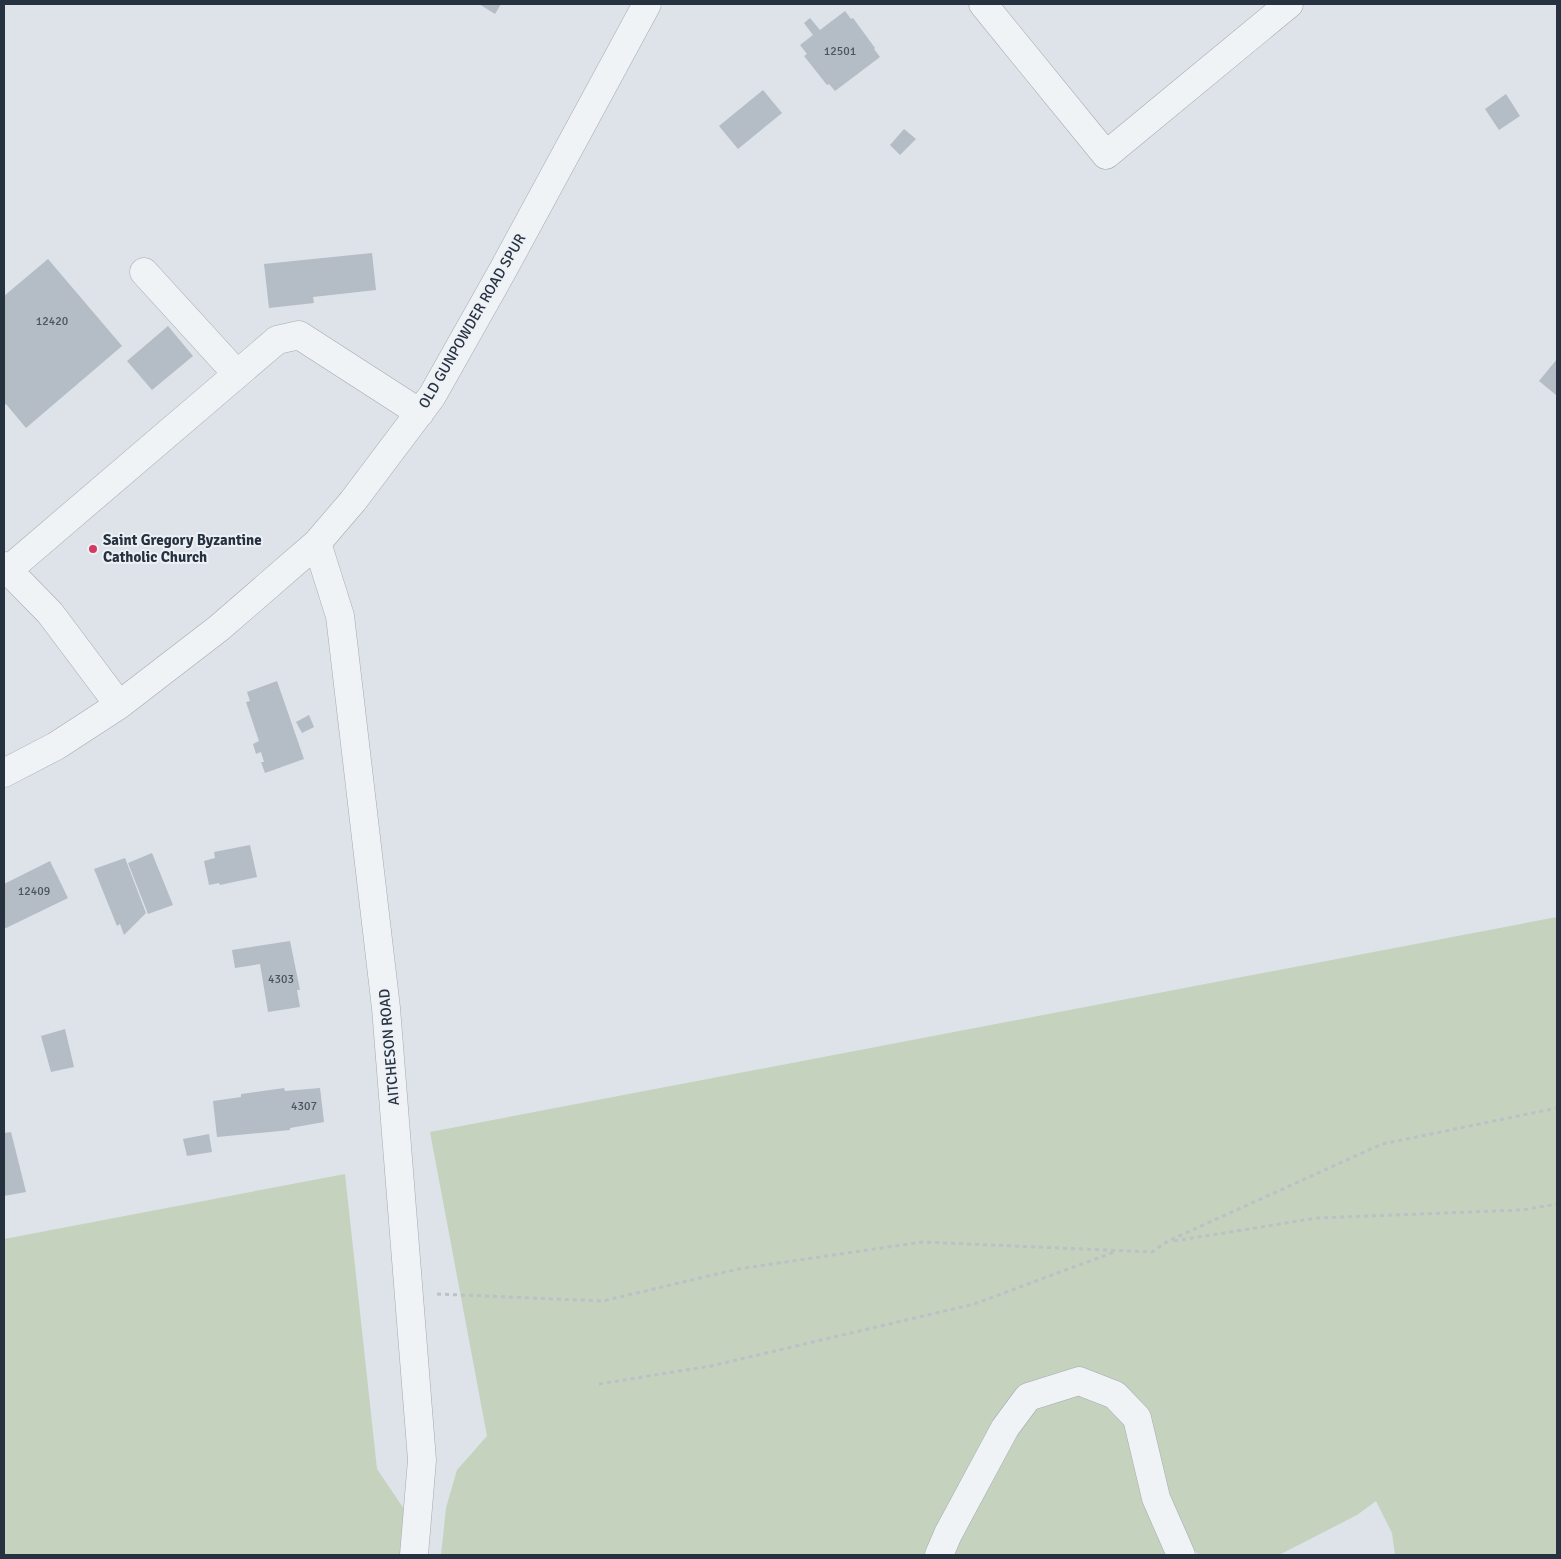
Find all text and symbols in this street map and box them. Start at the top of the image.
house number: 12501 [824,44,856,59]
street label: OLD GUNPOWDER ROAD SPUR [415,231,529,411]
house number: 12420 [36,314,68,329]
place label: Saint Gregory Byzantine Catholic Church [103,531,262,566]
marker: Saint Gregory Byzantine Catholic Church [87,543,99,555]
house number: 12409 [18,884,50,899]
house number: 4303 [268,972,294,987]
street label: AITCHESON ROAD [375,988,403,1106]
house number: 4307 [291,1099,317,1114]

